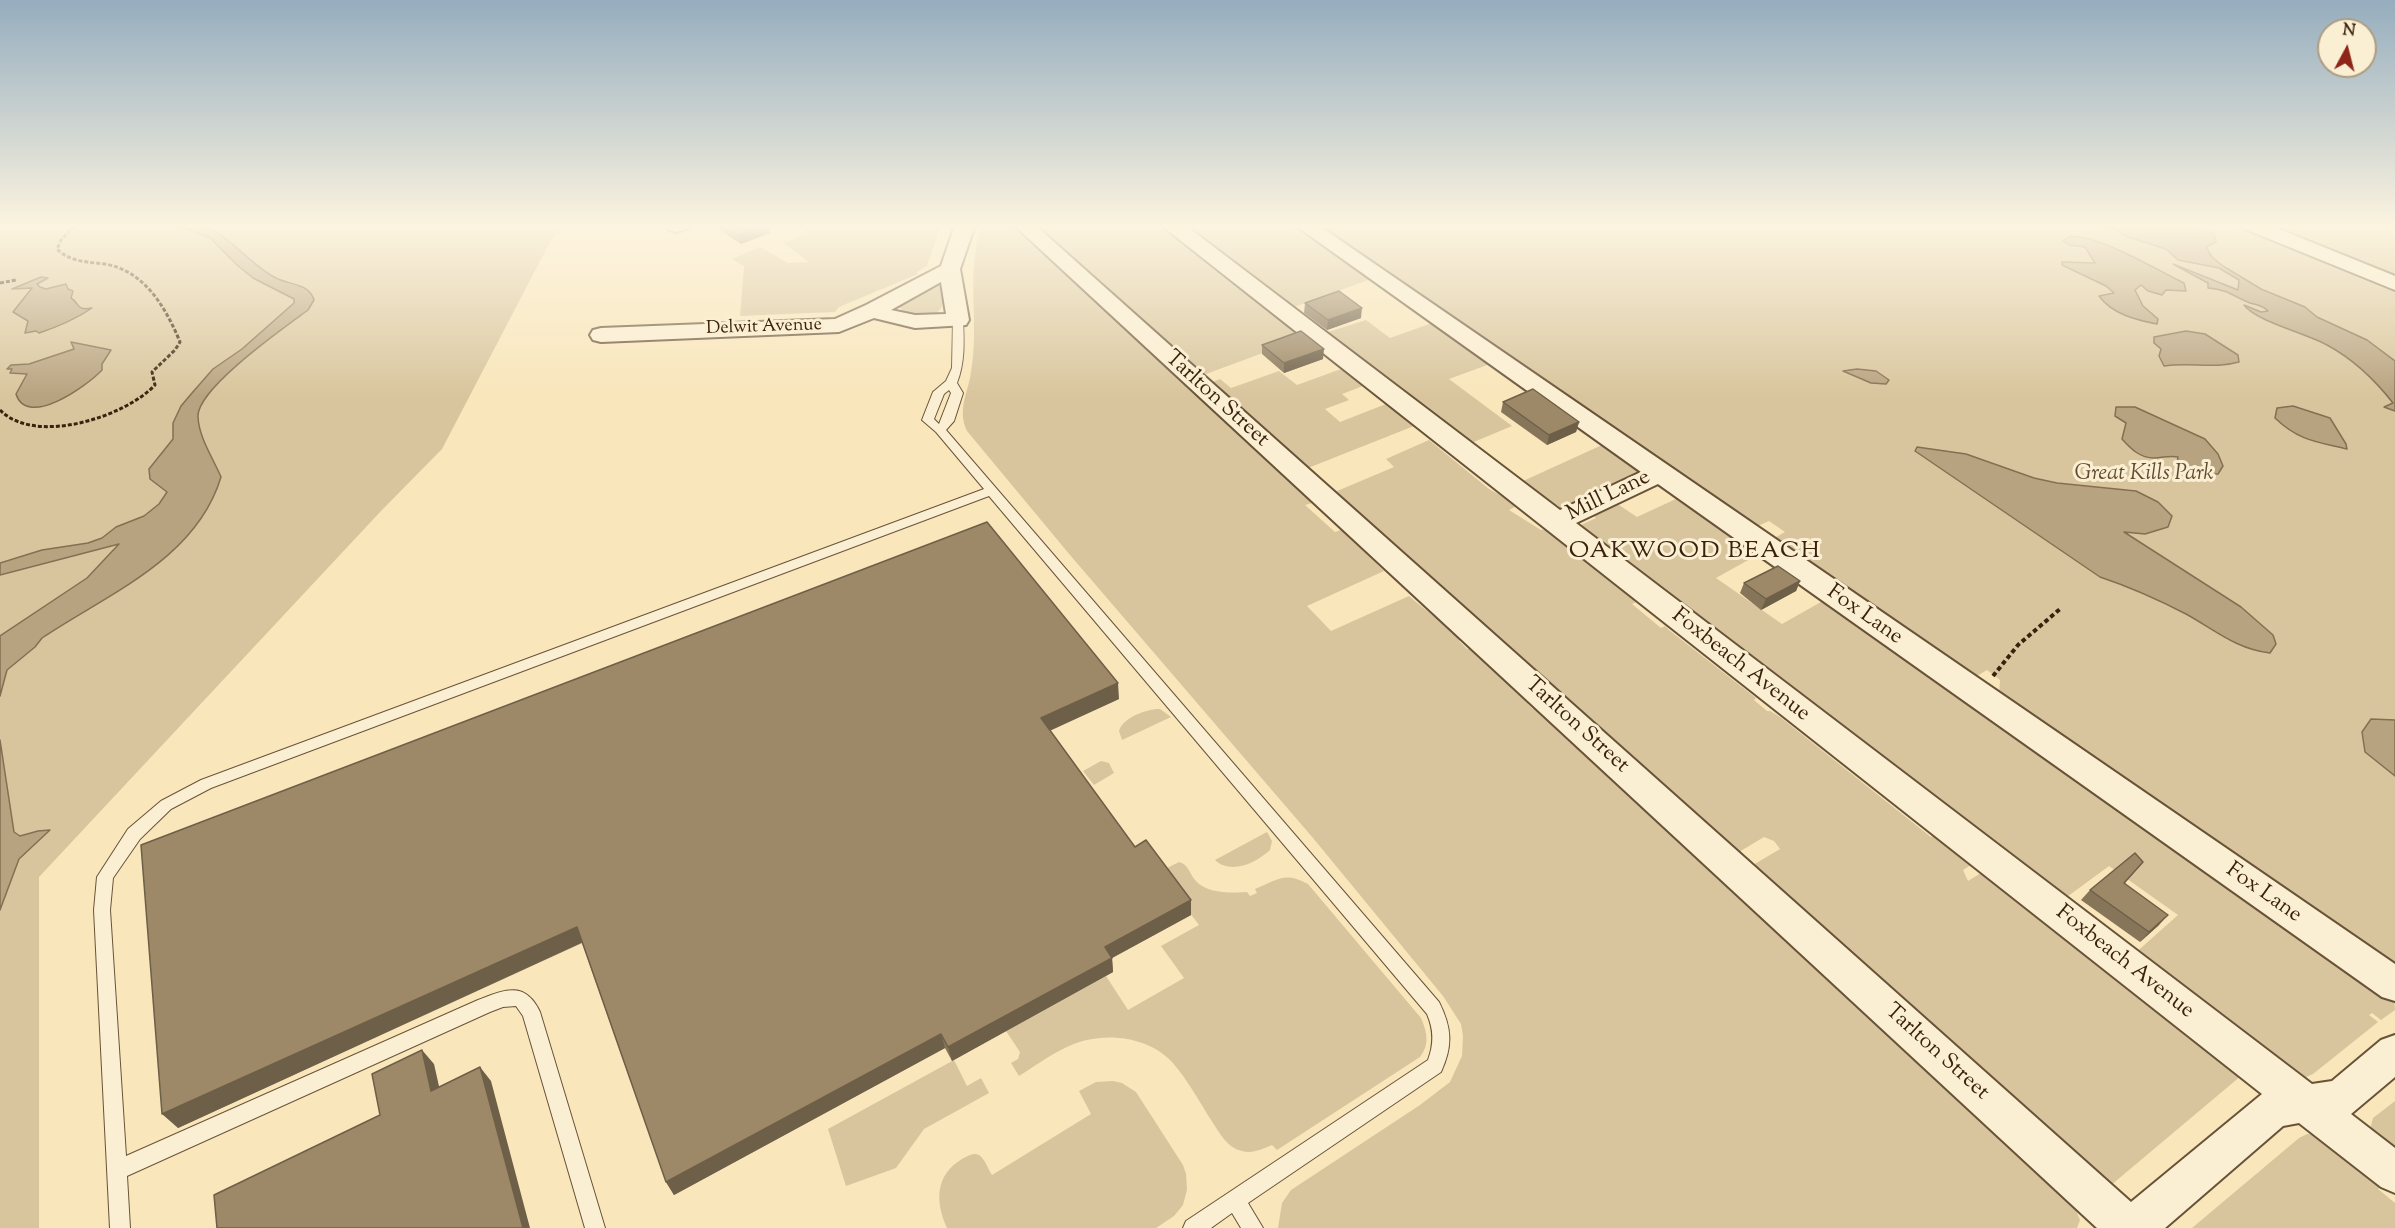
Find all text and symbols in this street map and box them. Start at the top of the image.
north arrow [2317,18,2377,78]
text: N [2341,19,2357,44]
street label: Delwit Avenue [706,315,822,341]
street label: Tarlton Street [1158,346,1274,454]
park label: Great Kills Park [2075,462,2213,488]
street label: Mill Lane [1563,465,1655,529]
district label: OAKWOOD BEACH [1569,539,1821,567]
street label: Fox Lane [1821,580,1907,652]
street label: Foxbeach Avenue [1665,604,1815,728]
street label: Tarlton Street [1518,672,1634,780]
street label: Fox Lane [2220,858,2306,930]
street label: Foxbeach Avenue [2049,901,2199,1025]
street label: Tarlton Street [1878,999,1994,1107]

